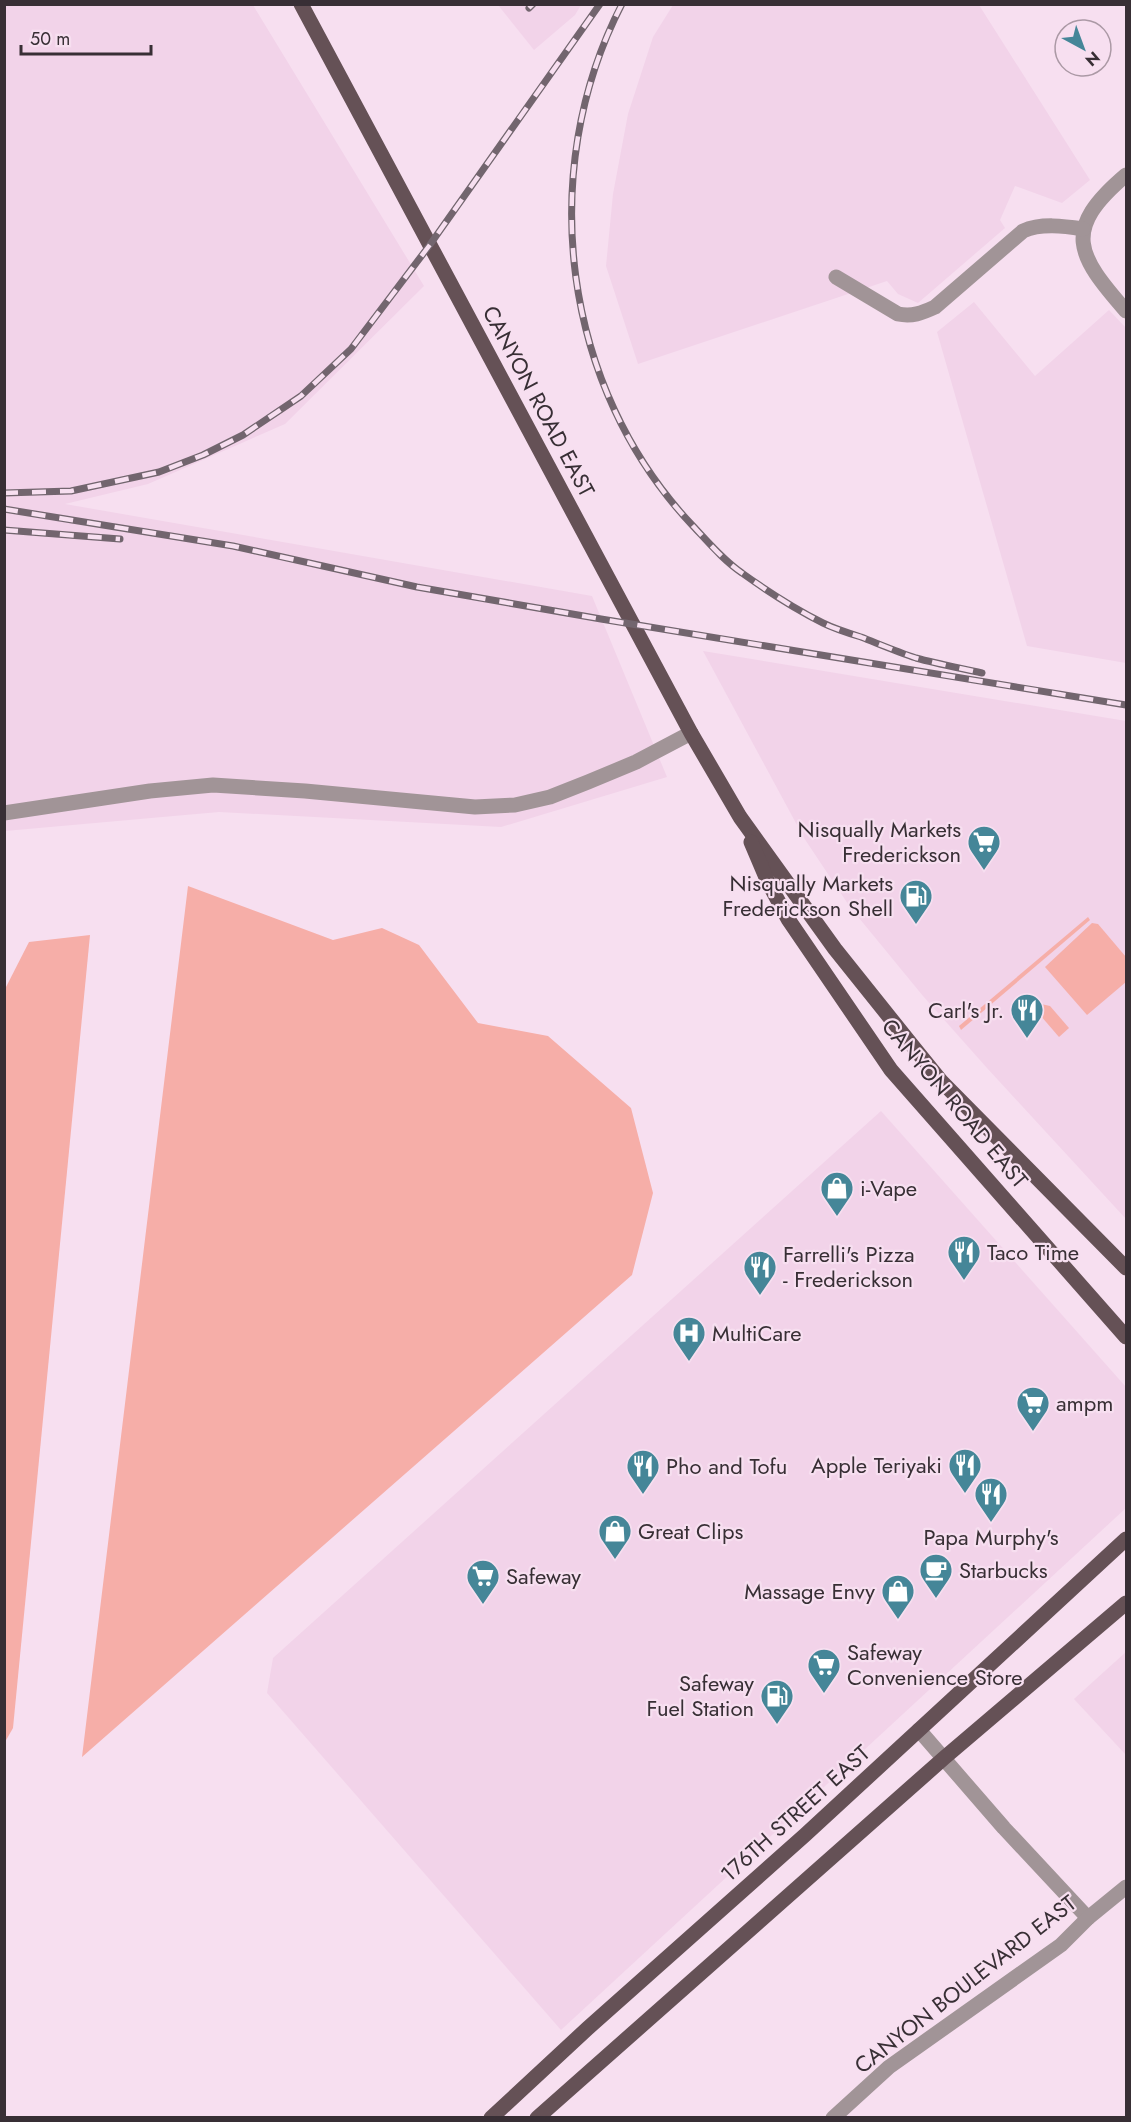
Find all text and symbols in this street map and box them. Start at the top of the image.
scale bar [21,18,152,56]
north arrow [1053,18,1113,78]
text: 50 m [30,26,70,52]
text: N [1080,46,1105,72]
street label: CANYON ROAD EAST [475,300,603,503]
place label: Nisqually Markets Frederickson [798,813,961,870]
supermarket icon: Nisqually Markets Frederickson [966,824,1002,871]
place label: Nisqually Markets Frederickson Shell [722,867,893,924]
fuel station icon: Nisqually Markets Frederickson Shell [898,878,934,925]
restaurant icon: Carl's Jr. [1009,992,1045,1039]
place label: Carl's Jr. [928,994,1004,1026]
street label: CANYON ROAD EAST [874,1011,1036,1195]
shop icon: i-Vape [819,1170,855,1217]
place label: i-Vape [860,1172,917,1204]
restaurant icon: Taco Time [946,1234,982,1281]
place label: Taco Time [987,1236,1079,1268]
place label: Farrelli's Pizza - Frederickson [783,1238,915,1295]
restaurant icon: Farrelli's Pizza - Frederickson [742,1249,778,1296]
hospital icon: MultiCare [671,1315,707,1362]
place label: MultiCare [712,1317,802,1349]
supermarket icon: ampm [1015,1385,1051,1432]
place label: ampm [1056,1387,1113,1419]
restaurant icon: Apple Teriyaki [947,1447,983,1494]
restaurant icon: Pho and Tofu [625,1448,661,1495]
place label: Apple Teriyaki [811,1449,942,1481]
place label: Pho and Tofu [666,1450,787,1482]
restaurant icon: Papa Murphy's [973,1476,1009,1523]
shop icon: Great Clips [597,1513,633,1560]
place label: Great Clips [638,1515,743,1547]
place label: Papa Murphy's [923,1521,1059,1553]
cafe icon: Starbucks [918,1552,954,1599]
place label: Starbucks [959,1554,1048,1586]
supermarket icon: Safeway [465,1558,501,1605]
place label: Safeway [506,1560,581,1592]
shop icon: Massage Envy [880,1573,916,1620]
place label: Massage Envy [744,1575,875,1607]
place label: Safeway Convenience Store [847,1636,1023,1693]
supermarket icon: Safeway Convenience Store [806,1647,842,1694]
place label: Safeway Fuel Station [646,1667,754,1724]
fuel station icon: Safeway Fuel Station [759,1678,795,1725]
street label: 176TH STREET EAST [713,1737,877,1889]
street label: CANYON BOULEVARD EAST [847,1887,1083,2081]

